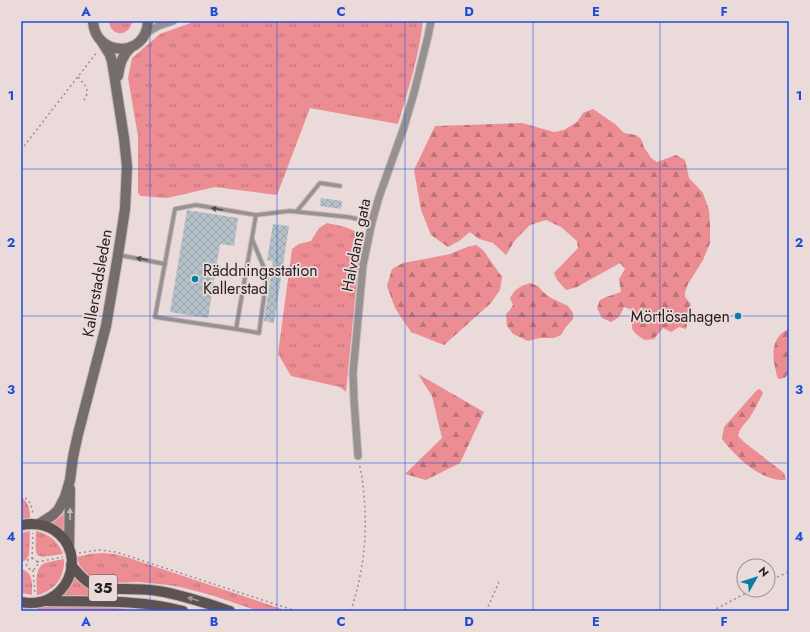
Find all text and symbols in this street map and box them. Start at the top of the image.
text: A [80,2,91,21]
text: B [210,2,219,21]
text: C [336,2,346,21]
text: D [464,2,474,21]
text: E [592,2,600,21]
text: F [720,2,728,21]
text: 1 [8,86,14,105]
text: 1 [796,86,802,105]
street label: Halvdans gata [336,196,376,294]
one-way arrow [211,206,223,212]
street label: Kallerstadsleden [76,227,118,339]
text: 2 [7,233,15,252]
text: 2 [795,233,803,252]
one-way arrow [135,256,148,262]
place label: Räddningsstation Kallerstad [203,259,318,300]
marker: Räddningsstation Kallerstad [190,274,200,284]
place label: Mörtlösahagen [631,305,730,328]
marker: Mörtlösahagen [733,311,743,321]
text: 3 [7,380,15,399]
text: 3 [795,380,803,399]
one-way arrow [67,507,73,520]
text: 4 [6,527,16,546]
text: 4 [794,527,804,546]
north arrow [736,558,776,598]
text: N [755,563,773,580]
road number: 35 [89,575,117,601]
one-way arrow [186,596,198,602]
text: A [80,612,91,631]
text: B [210,612,219,631]
text: C [336,612,346,631]
text: D [464,612,474,631]
text: E [592,612,600,631]
text: F [720,612,728,631]

